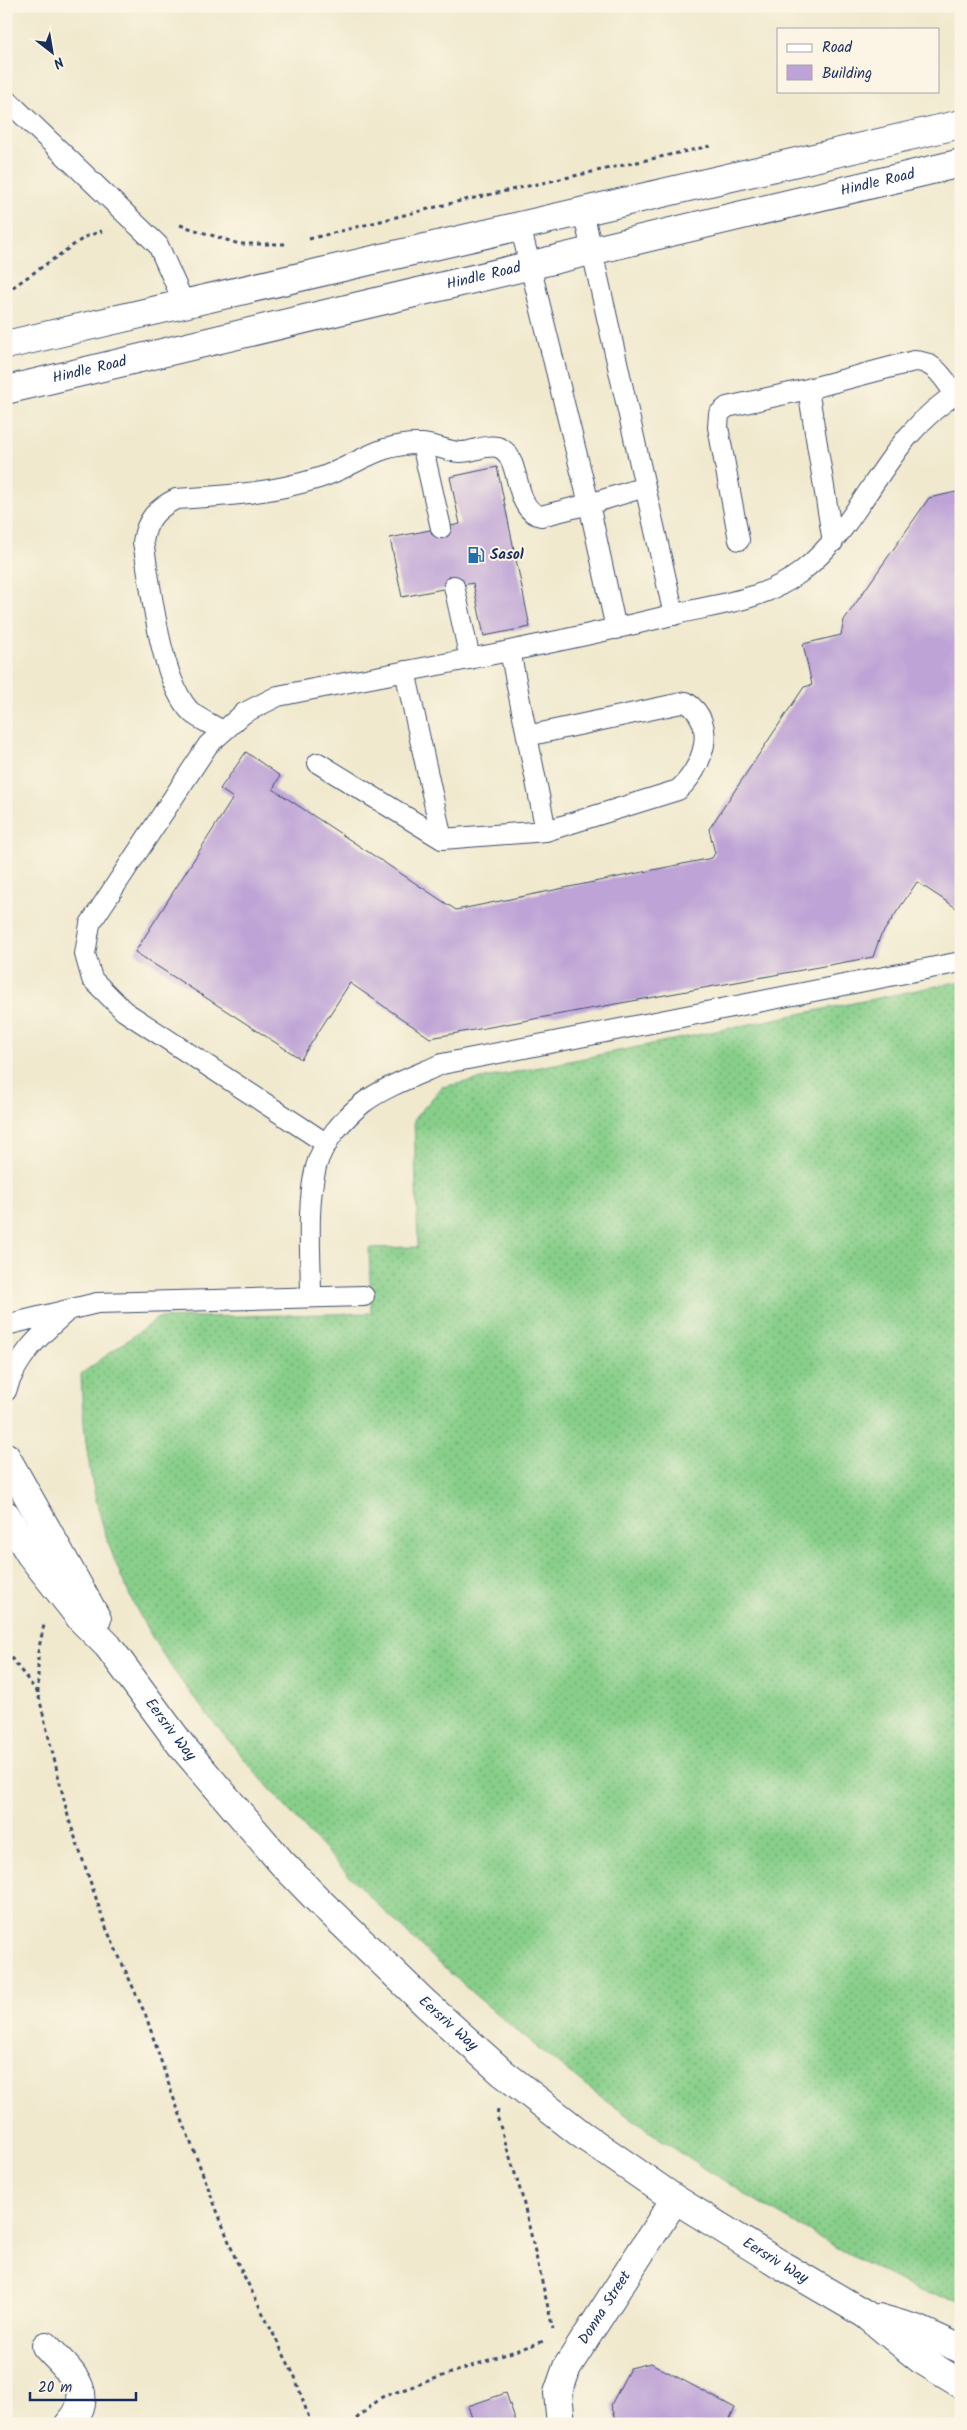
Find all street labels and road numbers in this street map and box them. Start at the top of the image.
street label: Hindle Road [838,162,918,203]
street label: Hindle Road [444,256,524,297]
street label: Hindle Road [50,350,130,391]
street label: Eersriv Way [138,1693,203,1767]
street label: Eersriv Way [412,1990,484,2058]
street label: Eersriv Way [738,2232,814,2291]
street label: Donna Street [572,2266,638,2349]

